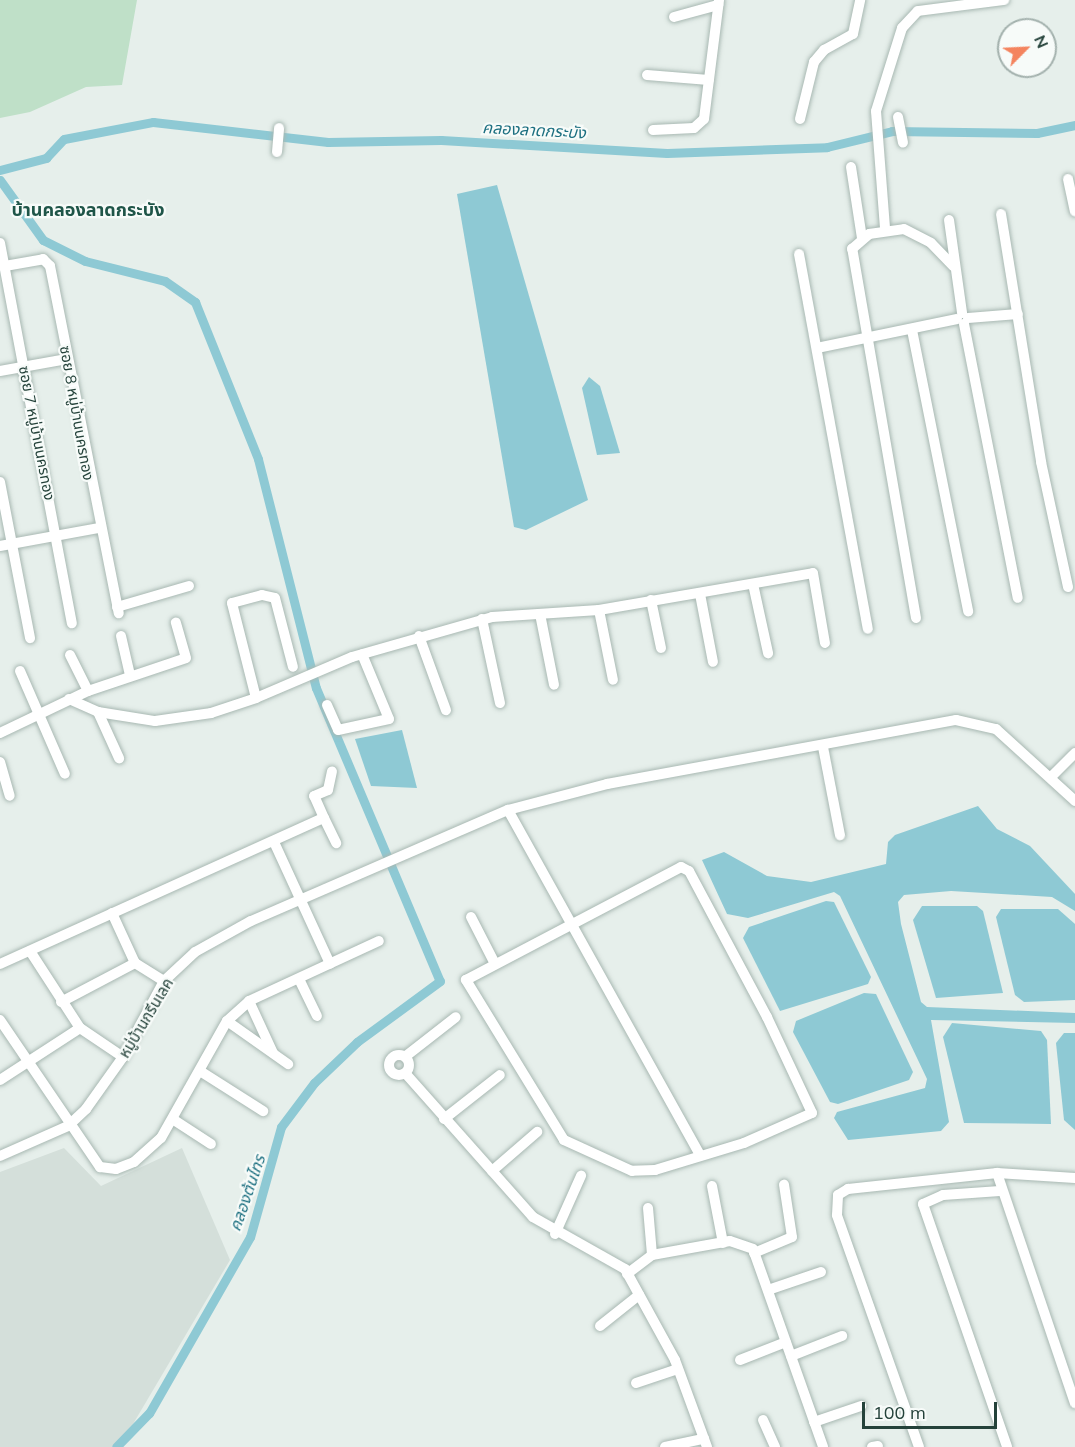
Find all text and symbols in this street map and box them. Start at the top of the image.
north arrow [997,18,1057,78]
text: N [1030,32,1053,51]
water label: คลองลาดกระบัง [482,118,586,142]
district label: บ้านคลองลาดกระบัง [12,199,164,221]
street label: ซอย 8 หมู่บ้านนครทอง [56,344,98,482]
street label: ซอย 7 หมู่บ้านนครทอง [15,364,59,502]
street label: หมู่บ้านกรีนเลค [115,975,177,1061]
water label: คลองต้นไทร [225,1152,269,1234]
scale bar [865,1390,1000,1428]
text: 100 m [873,1401,926,1424]

